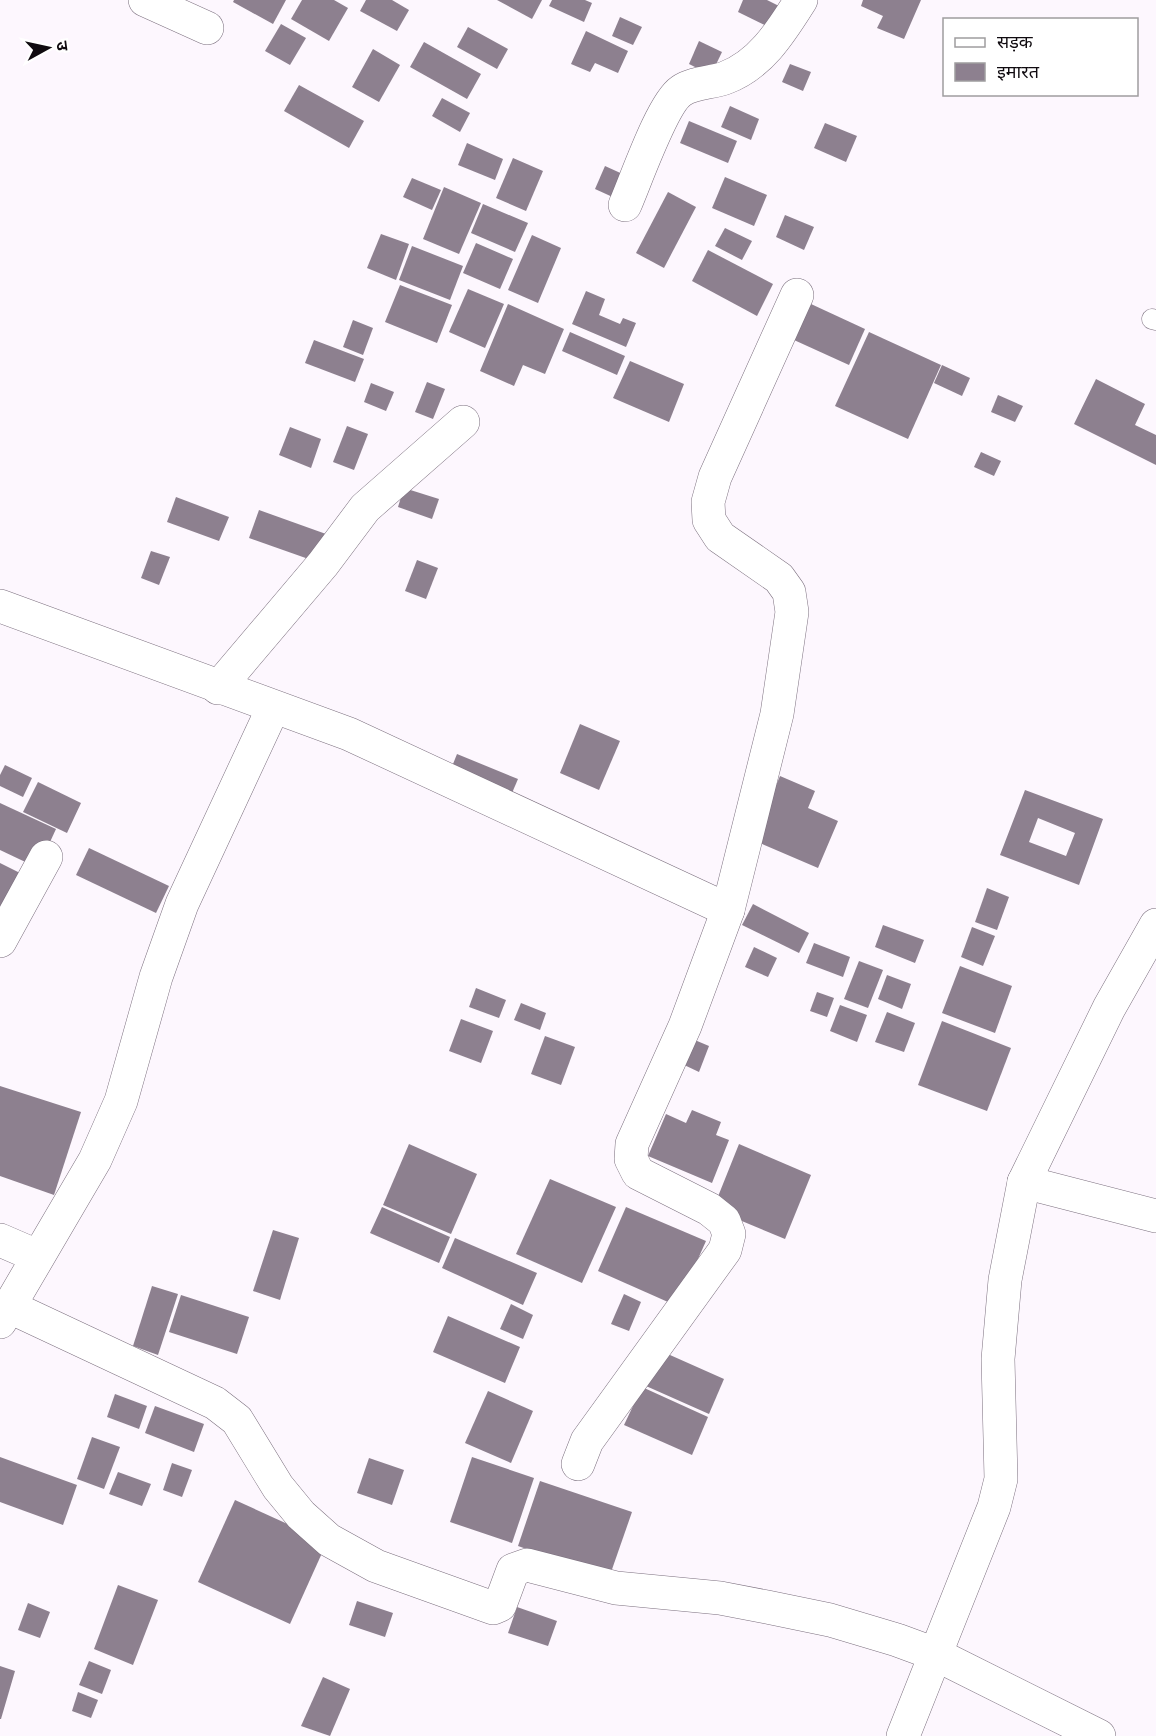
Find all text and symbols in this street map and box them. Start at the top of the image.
north arrow [18,18,78,78]
legend [943,18,1138,96]
text: सड़क [997,30,1034,52]
text: उ [53,40,73,52]
text: इमारत [997,60,1040,82]

